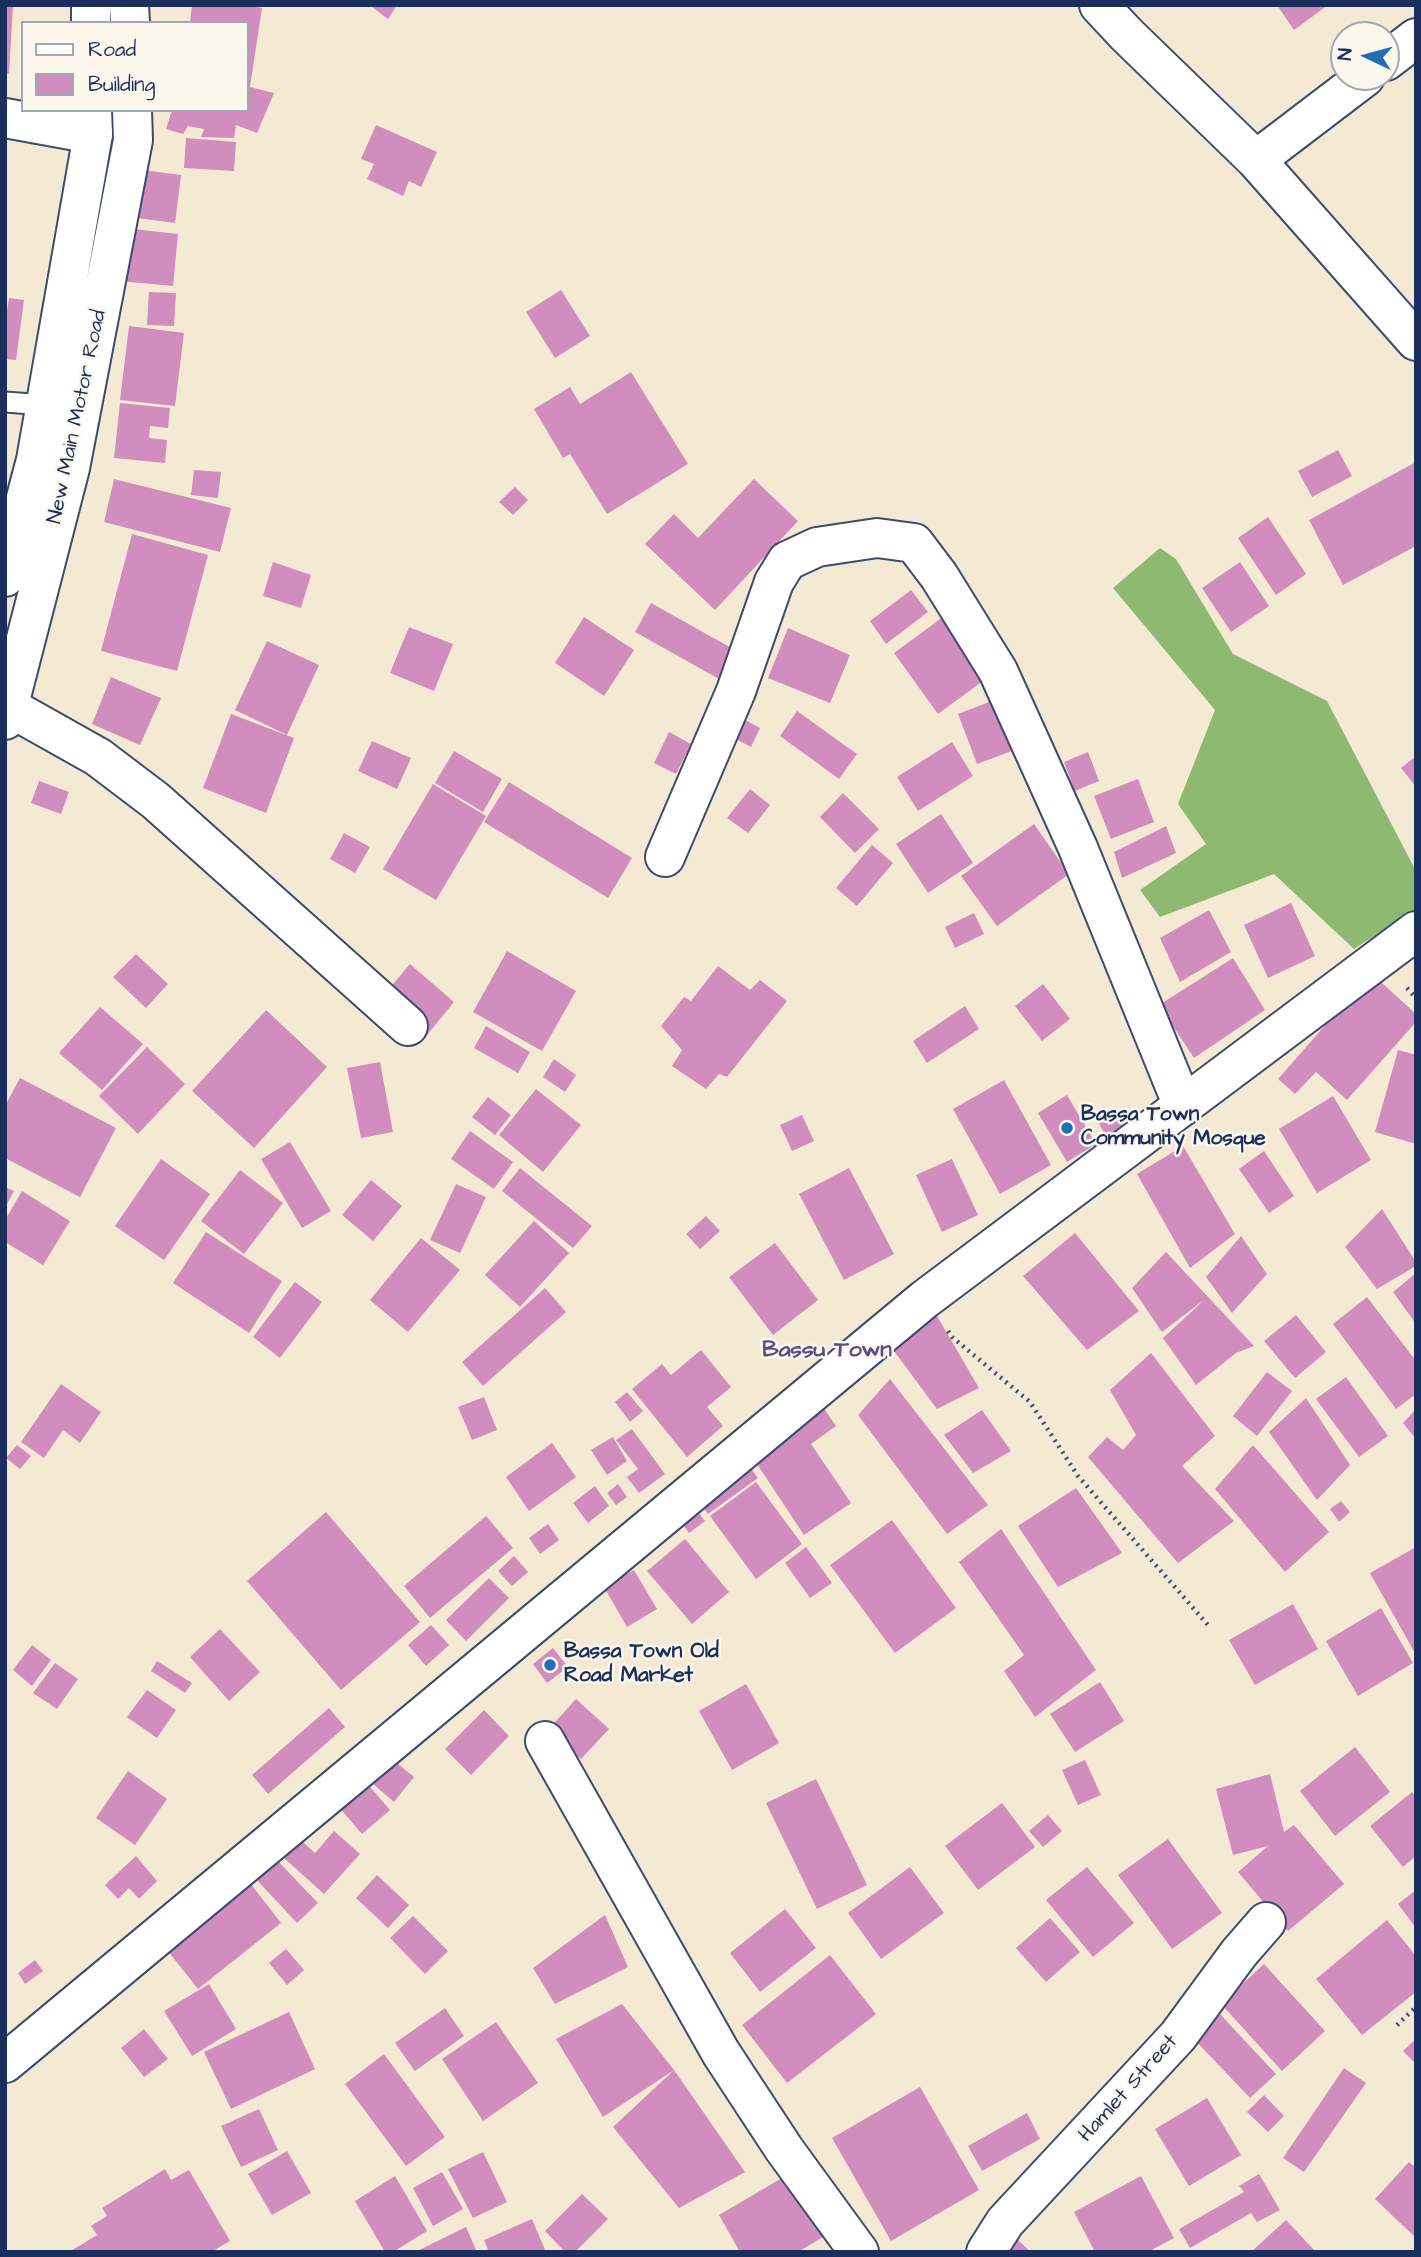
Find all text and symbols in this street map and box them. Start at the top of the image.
legend [21,21,248,112]
north arrow [1330,21,1400,91]
text: Road [88,35,136,64]
text: N [1332,47,1360,61]
text: Building [88,70,155,99]
street label: New Main Motor Road [43,308,113,526]
place label: Bassa Town Community Mosque [1081,1103,1266,1153]
marker: Bassa Town Community Mosque [1059,1120,1075,1136]
district label: Bassu Town [762,1337,892,1365]
place label: Bassa Town Old Road Market [564,1640,719,1690]
marker: Bassa Town Old Road Market [542,1657,558,1673]
street label: Hamlet Street [1074,2030,1184,2148]

